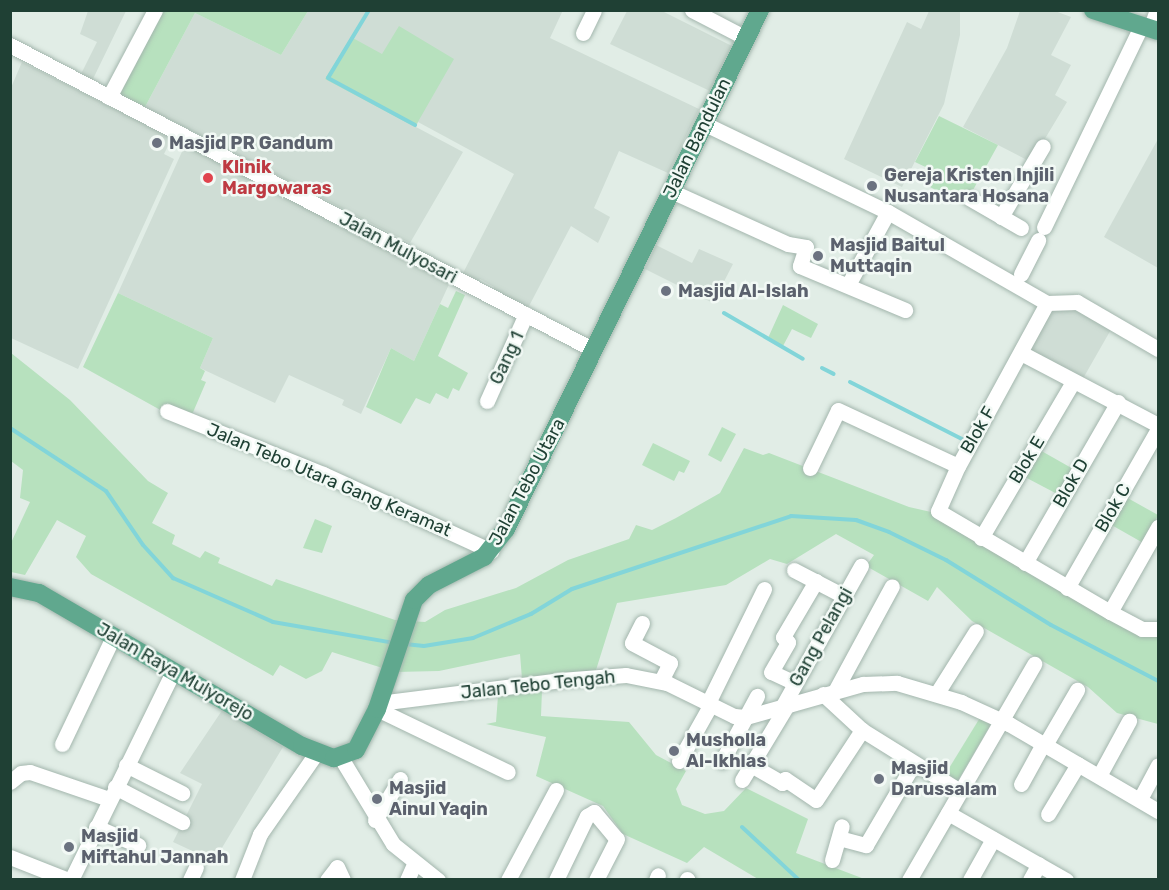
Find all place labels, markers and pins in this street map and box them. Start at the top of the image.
place label: Masjid PR Gandum [169,132,333,154]
marker: Masjid PR Gandum [150,136,164,150]
place label: Klinik Margowaras [222,157,332,200]
place label: Gereja Kristen Injili Nusantara Hosana [884,165,1054,207]
marker: Klinik Margowaras [199,169,217,187]
marker: Gereja Kristen Injili Nusantara Hosana [865,179,879,193]
place label: Masjid Baitul Muttaqin [830,235,945,278]
marker: Masjid Baitul Muttaqin [811,249,825,263]
place label: Masjid Al-Islah [678,280,809,302]
marker: Masjid Al-Islah [659,284,673,298]
place label: Musholla Al-Ikhlas [686,730,766,772]
marker: Musholla Al-Ikhlas [667,744,681,758]
place label: Masjid Darussalam [891,758,997,800]
marker: Masjid Darussalam [872,772,886,786]
place label: Masjid Ainul Yaqin [389,778,488,820]
marker: Masjid Ainul Yaqin [370,792,384,806]
place label: Masjid Miftahul Jannah [81,826,228,868]
marker: Masjid Miftahul Jannah [62,840,76,854]

